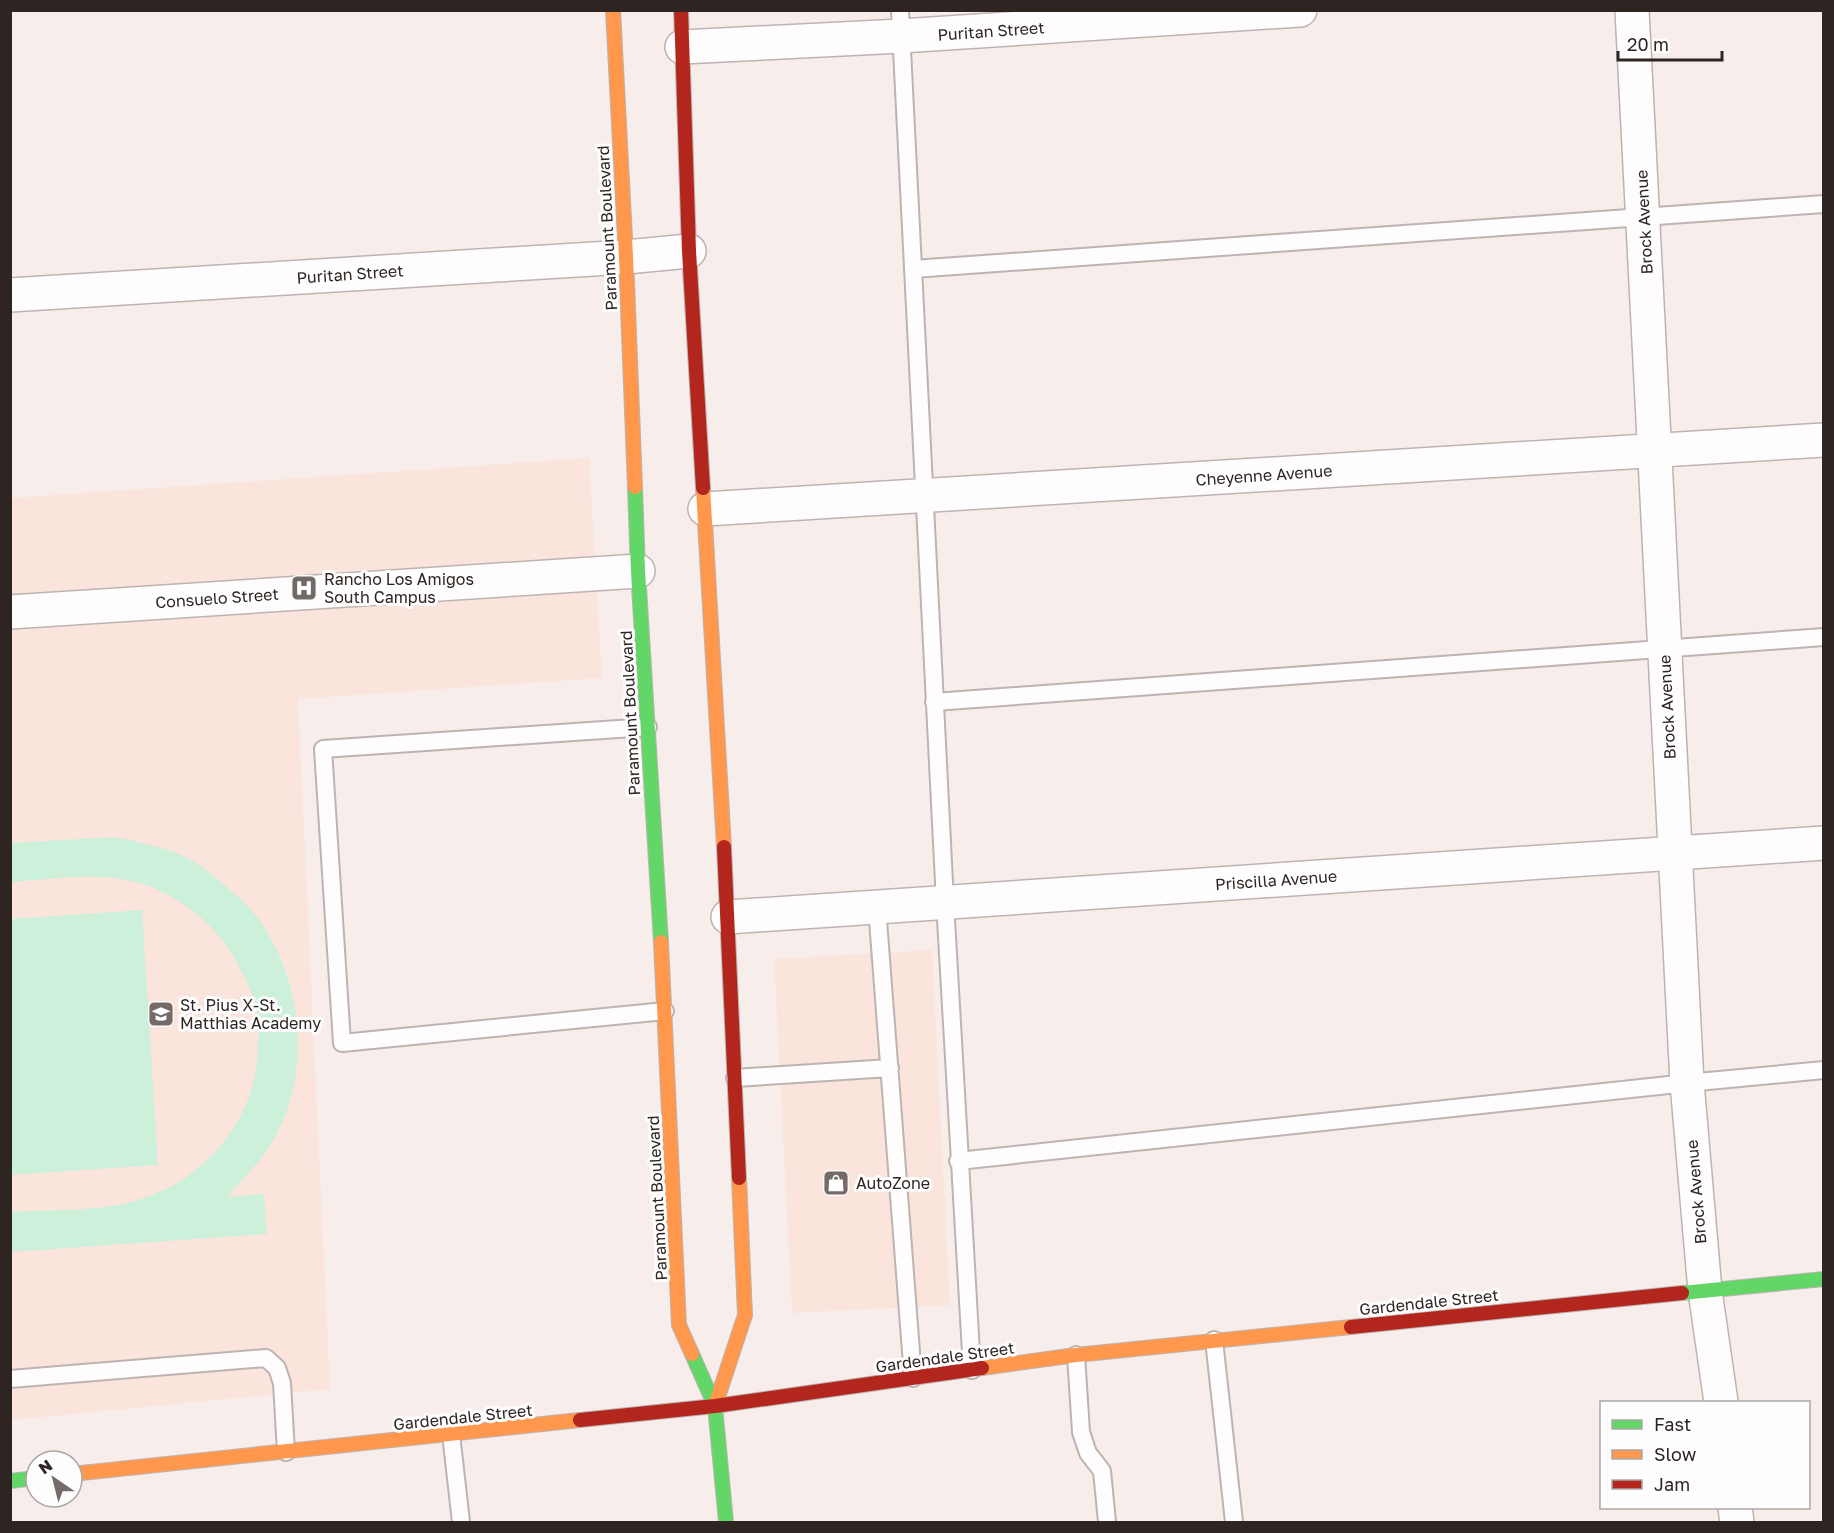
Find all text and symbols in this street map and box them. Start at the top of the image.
street label: Puritan Street [937,17,1045,45]
scale bar [1618,24,1722,62]
text: 20 m [1627,33,1669,55]
street label: Paramount Boulevard [593,145,621,311]
street label: Brock Avenue [1631,169,1657,275]
street label: Puritan Street [296,260,404,288]
street label: Cheyenne Avenue [1195,460,1333,490]
place label: Rancho Los Amigos South Campus [324,569,474,607]
hospital icon: Rancho Los Amigos South Campus [289,573,319,603]
street label: Consuelo Street [155,584,279,612]
street label: Paramount Boulevard [616,630,644,796]
street label: Brock Avenue [1654,654,1680,760]
street label: Priscilla Avenue [1214,866,1338,894]
place label: St. Pius X-St. Matthias Academy [180,995,321,1033]
school or university icon: St. Pius X-St. Matthias Academy [146,999,176,1029]
street label: Paramount Boulevard [643,1115,671,1281]
street label: Brock Avenue [1681,1139,1711,1245]
shop icon: AutoZone [821,1168,851,1198]
place label: AutoZone [856,1173,930,1193]
street label: Gardendale Street [1358,1285,1500,1319]
street label: Gardendale Street [874,1337,1016,1377]
street label: Gardendale Street [392,1400,534,1434]
legend [1600,1401,1810,1509]
text: Fast [1654,1413,1691,1435]
text: Slow [1654,1443,1697,1465]
north arrow [24,1449,84,1509]
text: N [35,1455,56,1478]
text: Jam [1654,1473,1690,1495]

